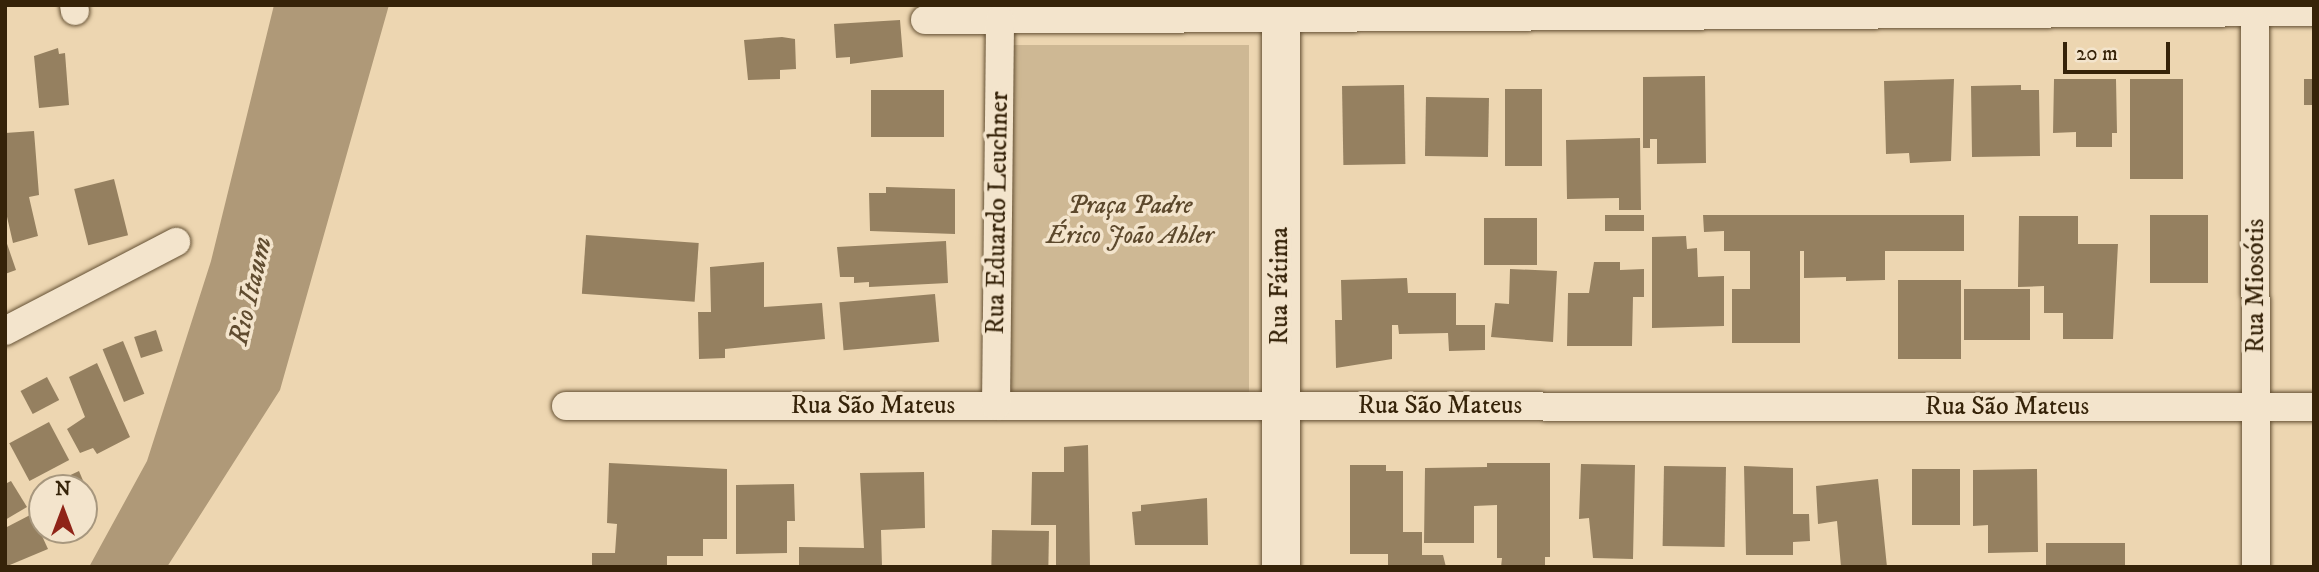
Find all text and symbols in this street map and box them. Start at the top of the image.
scale bar [2067,28,2174,72]
text: 20 m [2076,41,2118,67]
street label: Rua Eduardo Leuchner [980,91,1016,335]
park label: Praça Padre Érico João Ahler [1046,190,1214,252]
street label: Rua Miosótis [2240,219,2272,353]
street label: Rua Fátima [1264,227,1296,345]
water label: Rio Itaum [222,234,280,348]
street label: Rua São Mateus [791,390,955,422]
street label: Rua São Mateus [1358,390,1522,422]
street label: Rua São Mateus [1925,391,2089,423]
north arrow [28,474,98,544]
text: N [55,478,71,501]

